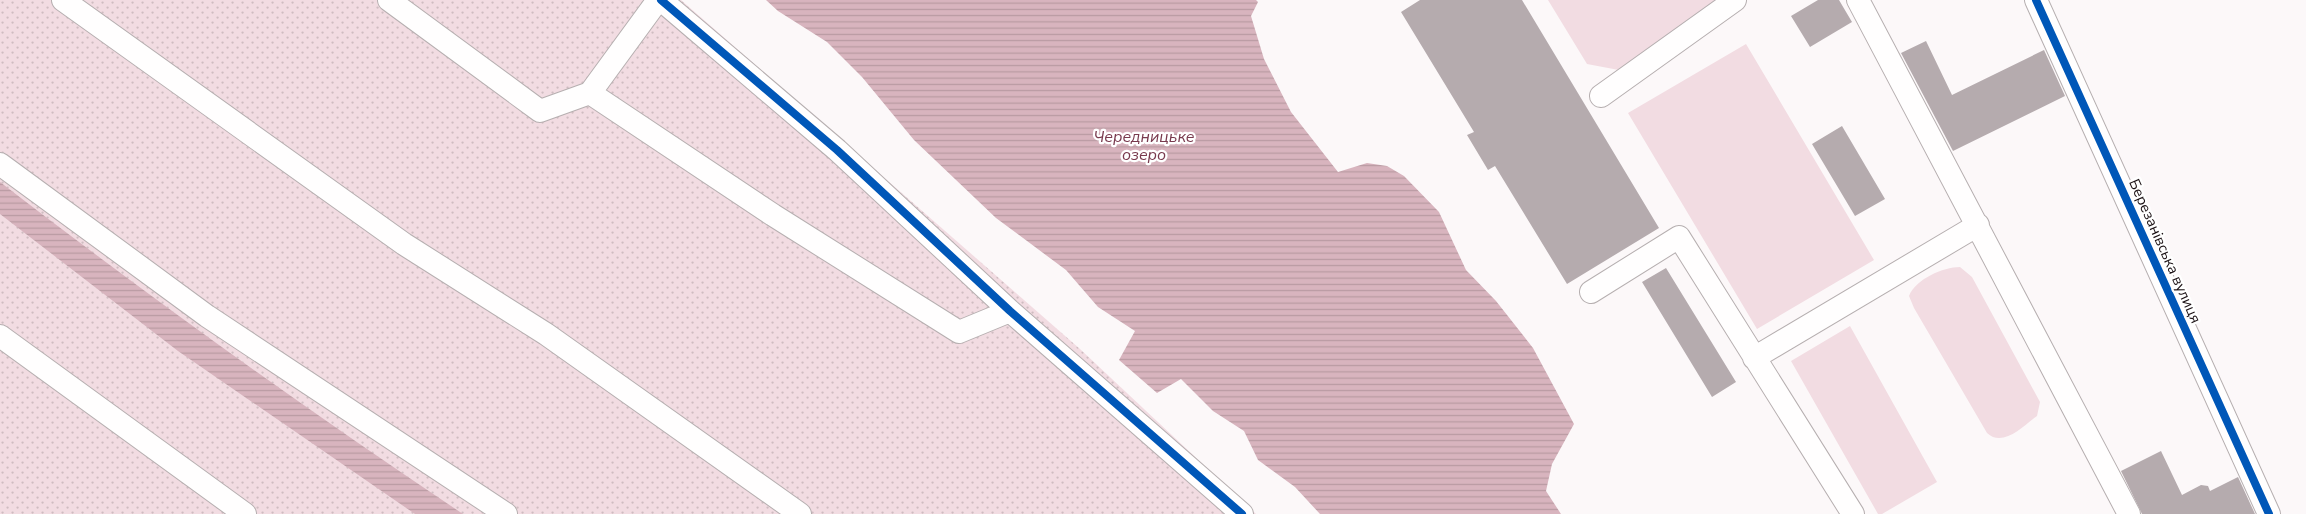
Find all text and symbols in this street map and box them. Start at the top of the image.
water label: Чередницьке озеро [1093,126,1195,166]
street label: Березанівська вулиця [2124,176,2206,326]

